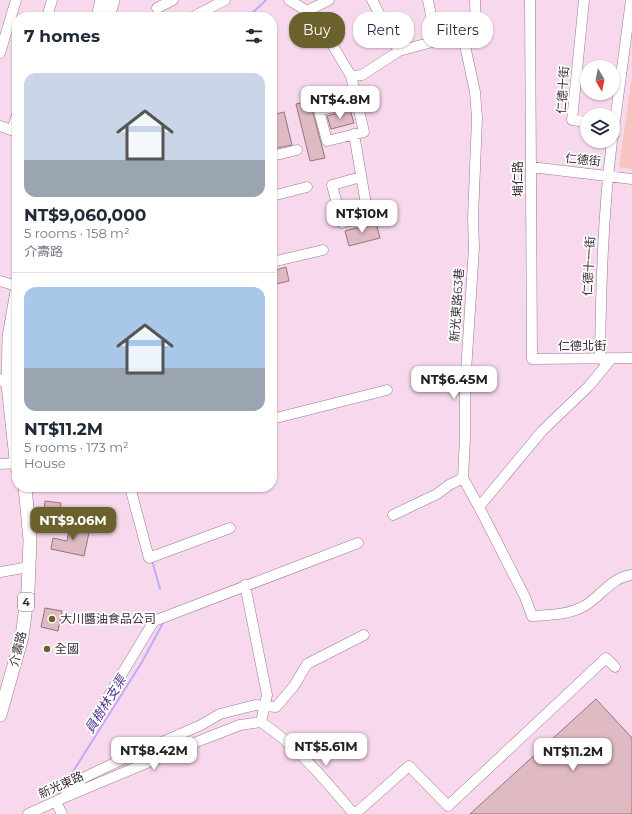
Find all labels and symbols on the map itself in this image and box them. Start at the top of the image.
north arrow [580,60,620,100]
street label: 仁德十街 [553,65,572,114]
pin: NT$4.8M [303,86,377,120]
street label: 仁德街 [564,150,602,169]
street label: 埔仁路 [510,161,525,197]
pin: NT$10M [329,200,395,234]
street label: 仁德十一街 [579,236,598,296]
street label: 新光東路63巷 [446,267,467,342]
street label: 仁德北街 [558,338,606,353]
pin: NT$6.45M [413,366,495,400]
pin: NT$9.06M [32,507,114,541]
road number: 4 [18,593,34,611]
place label: 大川醬油食品公司 [60,611,156,626]
marker: 大川醬油食品公司 [47,614,57,624]
street label: 介壽路 [6,630,29,668]
place label: 全國 [55,641,79,656]
marker: 全國 [42,644,52,654]
water label: 員樹林支渠 [81,671,130,736]
pin: NT$5.61M [285,733,367,767]
pin: NT$8.42M [113,737,195,771]
pin: NT$11.2M [532,738,614,772]
street label: 新光東路 [36,768,86,801]

